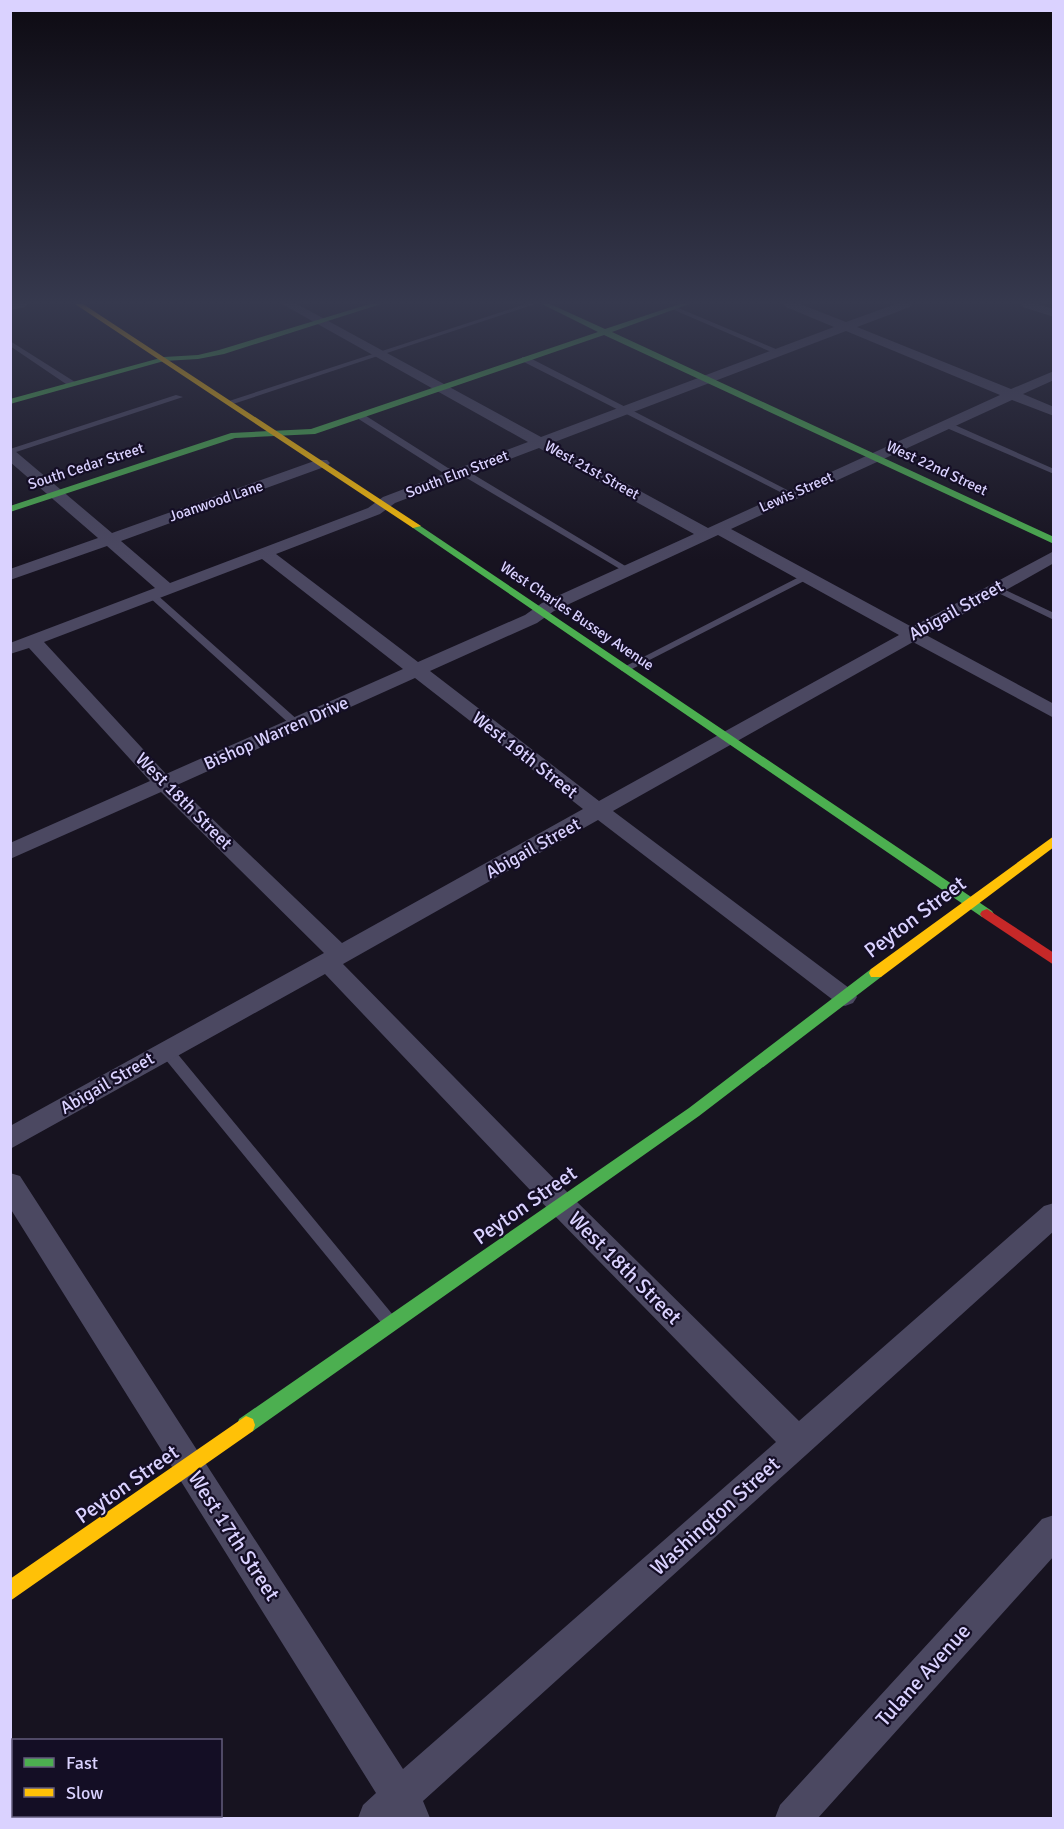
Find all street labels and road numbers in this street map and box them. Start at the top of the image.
street label: West 21st Street [542,437,642,503]
street label: West 22nd Street [884,437,990,499]
street label: South Cedar Street [26,439,146,493]
street label: South Elm Street [403,446,511,502]
street label: Lewis Street [756,468,836,516]
street label: Joanwood Lane [166,476,266,526]
street label: West Charles Bussey Avenue [497,558,657,674]
street label: Abigail Street [905,575,1007,645]
street label: Bishop Warren Drive [200,691,352,775]
street label: West 19th Street [468,707,582,803]
street label: West 18th Street [131,748,237,854]
street label: Abigail Street [482,813,584,883]
street label: Peyton Street [859,870,971,964]
street label: Abigail Street [56,1047,158,1119]
street label: Peyton Street [468,1160,582,1250]
street label: West 18th Street [563,1206,687,1330]
street label: Peyton Street [70,1439,184,1529]
street label: Washington Street [645,1451,785,1581]
street label: West 17th Street [182,1466,286,1606]
street label: Tulane Avenue [870,1618,976,1732]

